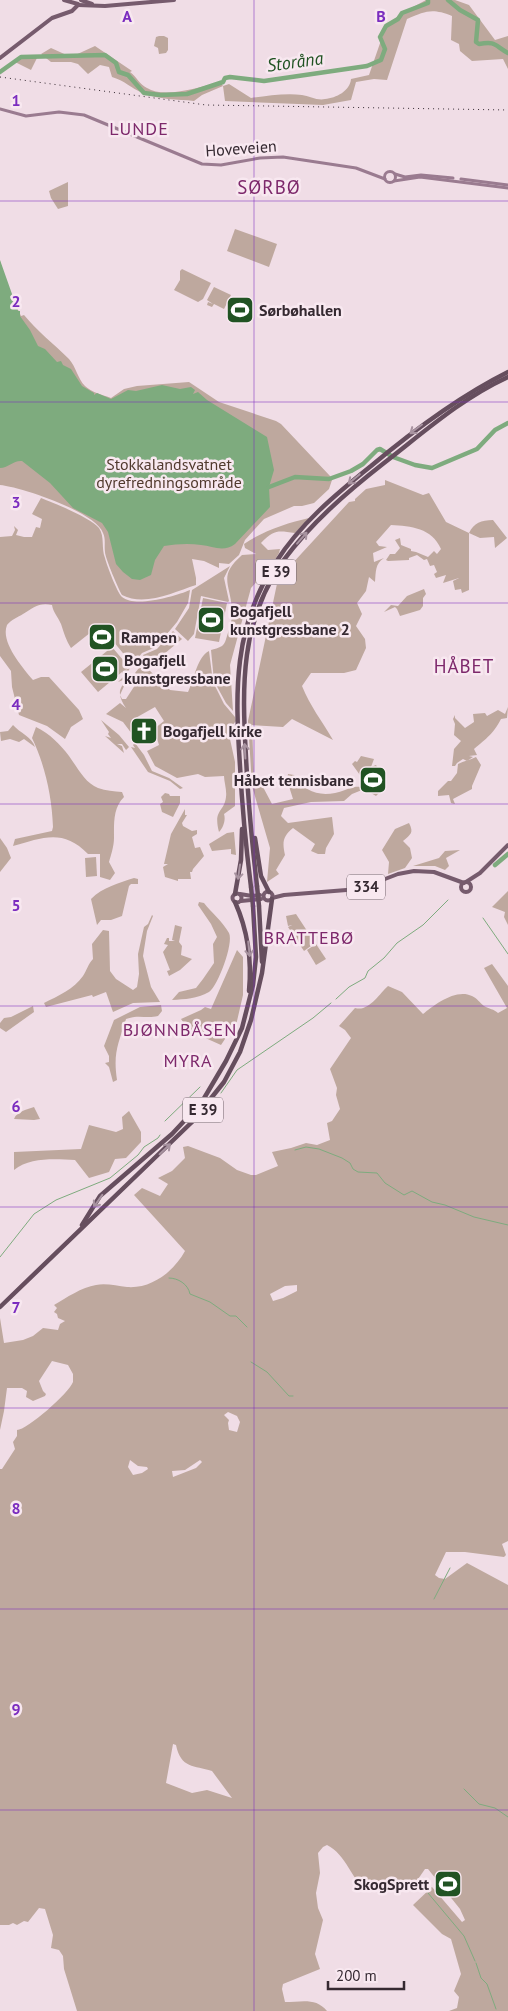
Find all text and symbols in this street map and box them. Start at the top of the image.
text: A [122,6,132,26]
text: B [376,6,386,26]
water label: Storåna [265,46,325,77]
text: 1 [11,90,21,110]
district label: LUNDE [109,117,169,140]
street label: Hoveveien [205,136,277,160]
district label: SØRBØ [237,175,301,199]
text: 2 [11,291,21,311]
sports icon: Sørbøhallen [225,295,255,325]
place label: Sørbøhallen [259,300,342,320]
one-way arrow [410,424,423,435]
park label: Stokkalandsvatnet dyrefredningsområde [96,454,242,492]
one-way arrow [348,474,361,485]
text: 3 [11,492,21,512]
one-way arrow [296,532,307,545]
road number: E 39 [256,560,296,584]
place label: Bogafjell kunstgressbane 2 [230,601,350,639]
sports icon: Bogafjell kunstgressbane 2 [196,605,226,635]
sports icon: Rampen [87,622,117,652]
place label: Rampen [121,627,177,647]
place label: Bogafjell kunstgressbane [124,650,231,688]
sports icon: Bogafjell kunstgressbane [90,654,120,684]
district label: HÅBET [434,654,494,678]
text: 4 [11,694,21,714]
church icon: Bogafjell kirke [129,716,159,746]
place label: Bogafjell kirke [163,721,262,741]
one-way arrow [241,743,250,759]
sports icon: Håbet tennisbane [358,765,388,795]
place label: Håbet tennisbane [234,770,354,790]
one-way arrow [234,863,244,879]
road number: 334 [347,874,385,900]
text: 5 [11,895,21,915]
district label: BRATTEBØ [264,926,354,949]
one-way arrow [244,940,254,956]
district label: BJØNNBÅSEN [123,1018,237,1041]
district label: MYRA [163,1049,213,1072]
text: 6 [11,1096,21,1116]
road number: E 39 [183,1098,223,1122]
one-way arrow [159,1143,172,1155]
one-way arrow [93,1194,103,1208]
text: 7 [11,1297,21,1317]
text: 8 [11,1498,21,1518]
text: 9 [11,1699,21,1719]
sports icon: SkogSprett [433,1869,463,1899]
place label: SkogSprett [354,1874,429,1894]
scale bar [328,1958,404,1990]
text: 200 m [336,1966,377,1985]

